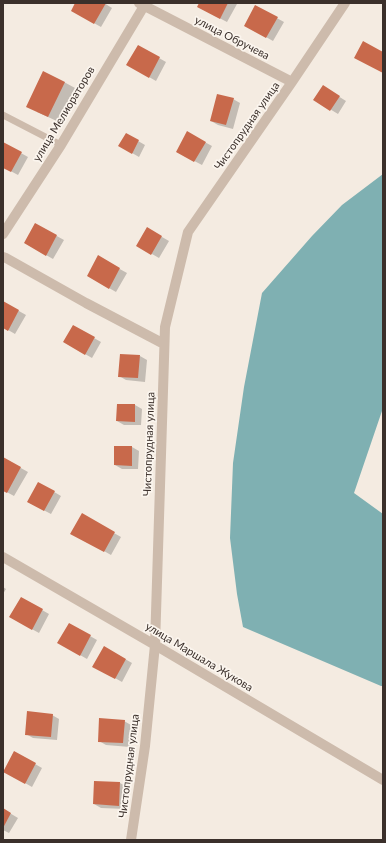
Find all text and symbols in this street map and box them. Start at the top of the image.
street label: улица Обручева [192,13,272,63]
street label: улица Мелиораторов [30,64,98,164]
street label: Чистопрудная улица [212,79,282,173]
street label: Чистопрудная улица [141,392,157,496]
street label: улица Маршала Жукова [143,620,255,694]
street label: Чистопрудная улица [116,713,142,819]

